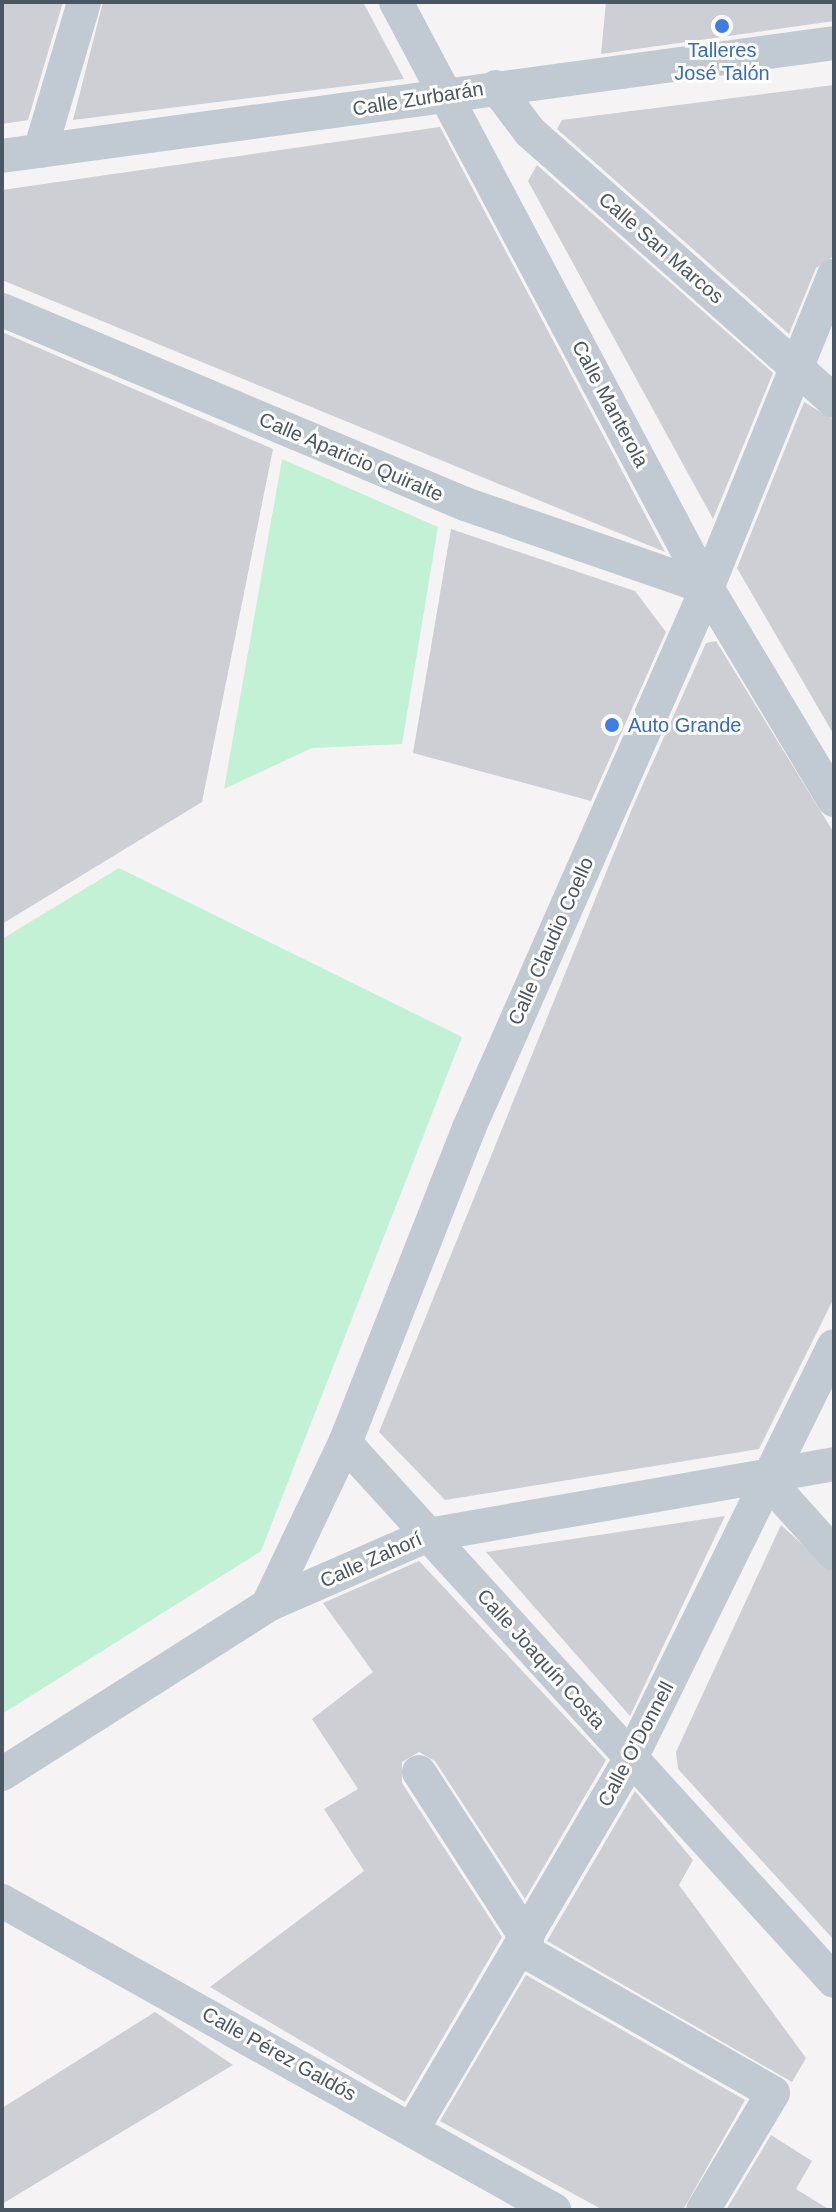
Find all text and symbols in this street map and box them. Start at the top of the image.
marker: Talleres José Talón [713,17,731,35]
place label: Talleres José Talón [674,38,770,85]
street label: Calle Zurbarán [351,77,485,121]
street label: Calle San Marcos [594,187,728,309]
street label: Calle Manterola [567,337,653,471]
street label: Calle Aparicio Quiralte [255,407,447,507]
place label: Auto Grande [628,713,741,737]
marker: Auto Grande [603,716,621,734]
street label: Calle Claudio Coello [503,853,599,1029]
street label: Calle Zahorí [316,1527,426,1593]
street label: Calle Joaquín Costa [472,1584,610,1734]
street label: Calle O'Donnell [593,1677,679,1811]
street label: Calle Pérez Galdós [198,2002,360,2106]

